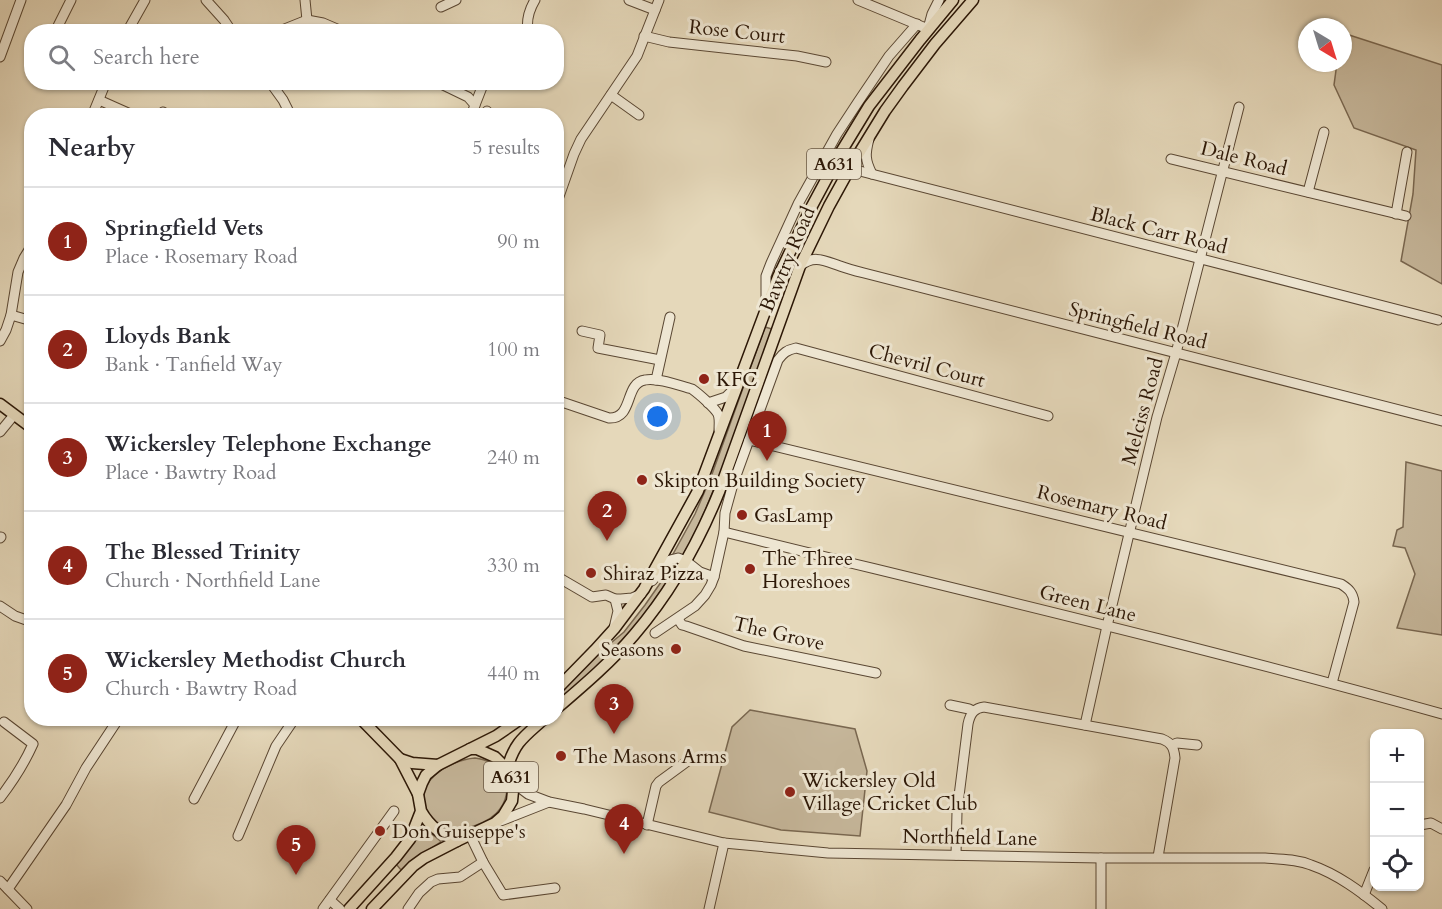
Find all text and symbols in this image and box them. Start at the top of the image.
street label: Rose Court [688,13,787,50]
north arrow [1298,18,1352,72]
search box [24,24,564,90]
icon: search [45,41,78,74]
text: Search here [93,42,200,72]
text: Nearby [48,130,136,165]
text: 5 results [472,134,540,161]
street label: Dale Road [1198,135,1290,182]
road number: A631 [807,149,861,179]
street label: Black Carr Road [1088,200,1231,261]
street label: Bawtry Road [753,202,822,316]
text: Springfield Vets [105,213,264,243]
text: 1 [62,228,73,255]
text: 90 m [497,228,540,255]
text: Place · Rosemary Road [105,243,298,270]
street label: Springfield Road [1066,295,1210,356]
text: Lloyds Bank [105,321,231,351]
text: 2 [62,336,73,363]
text: 100 m [487,336,540,363]
street label: Chevril Court [866,337,989,394]
text: Bank · Tanfield Way [105,351,283,378]
street label: Melciss Road [1115,354,1170,468]
place label: KFC [716,366,758,393]
marker: KFC [697,372,711,386]
your location [643,402,672,431]
pin: 1 [748,412,786,461]
text: Wickersley Telephone Exchange [105,429,432,459]
text: 3 [62,444,73,471]
text: 240 m [487,444,540,471]
text: Place · Bawtry Road [105,459,276,486]
place label: Skipton Building Society [654,467,866,494]
marker: Skipton Building Society [635,473,649,487]
street label: Rosemary Road [1034,478,1170,537]
pin: 2 [588,492,626,541]
place label: GasLamp [754,502,833,529]
marker: GasLamp [735,508,749,522]
text: The Blessed Trinity [105,537,301,567]
place label: The Three Horeshoes [762,545,853,595]
text: 4 [62,552,73,579]
text: 330 m [487,552,540,579]
place label: Shiraz Pizza [603,560,704,587]
marker: The Three Horeshoes [743,562,757,576]
marker: Shiraz Pizza [584,566,598,580]
text: Church · Northfield Lane [105,567,321,594]
street label: Green Lane [1036,578,1139,629]
street label: The Grove [730,610,827,657]
place label: Seasons [601,636,664,663]
marker: Seasons [669,642,683,656]
text: Wickersley Methodist Church [105,645,406,675]
text: 5 [62,660,73,687]
text: 440 m [487,660,540,687]
text: Church · Bawtry Road [105,675,297,702]
pin: 3 [594,684,634,734]
map controls [1370,729,1424,891]
button: + [1370,729,1424,783]
place label: The Masons Arms [573,743,727,770]
marker: The Masons Arms [554,749,568,763]
road number: A631 [484,762,538,792]
place label: Wickersley Old Village Cricket Club [801,767,978,817]
button: − [1370,783,1424,837]
marker: Wickersley Old Village Cricket Club [783,785,797,799]
pin: 4 [604,804,644,854]
place label: Don Guiseppe's [392,818,526,845]
street label: Northfield Lane [902,823,1038,852]
marker: Don Guiseppe's [373,824,387,838]
pin: 5 [276,826,316,875]
button: locate [1370,837,1424,891]

